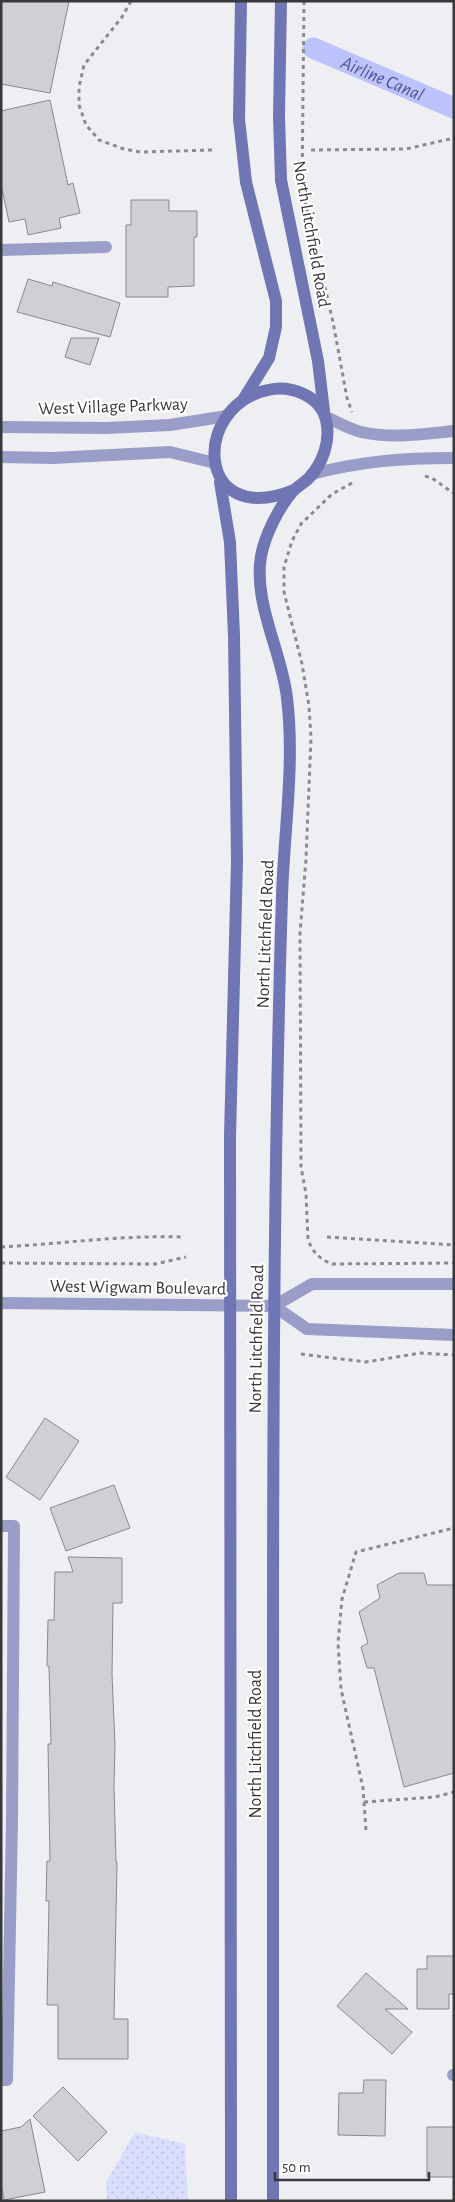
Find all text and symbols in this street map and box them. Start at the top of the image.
water label: Airline Canal [337,53,427,105]
street label: North Litchfield Road [289,159,333,309]
street label: West Village Parkway [38,395,188,419]
street label: North Litchfield Road [254,859,278,1009]
street label: North Litchfield Road [247,1264,267,1414]
street label: West Wigwam Boulevard [50,1277,226,1299]
street label: North Litchfield Road [247,1670,265,1818]
scale bar [275,2150,429,2182]
text: 50 m [282,2160,311,2175]

